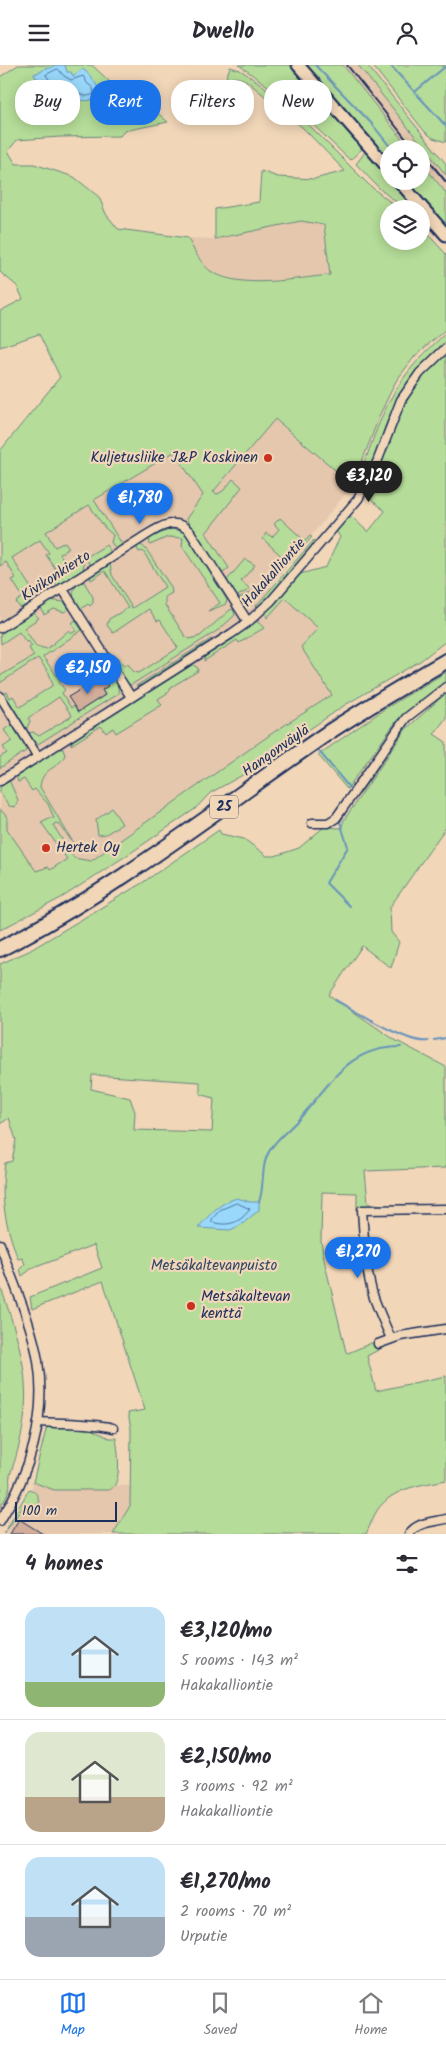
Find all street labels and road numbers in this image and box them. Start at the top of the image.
street label: Hakakalliontie [236,532,312,613]
street label: Kivikonkierto [16,544,96,608]
street label: Hangonväylä [237,718,316,783]
road number: 25 [210,795,238,819]

